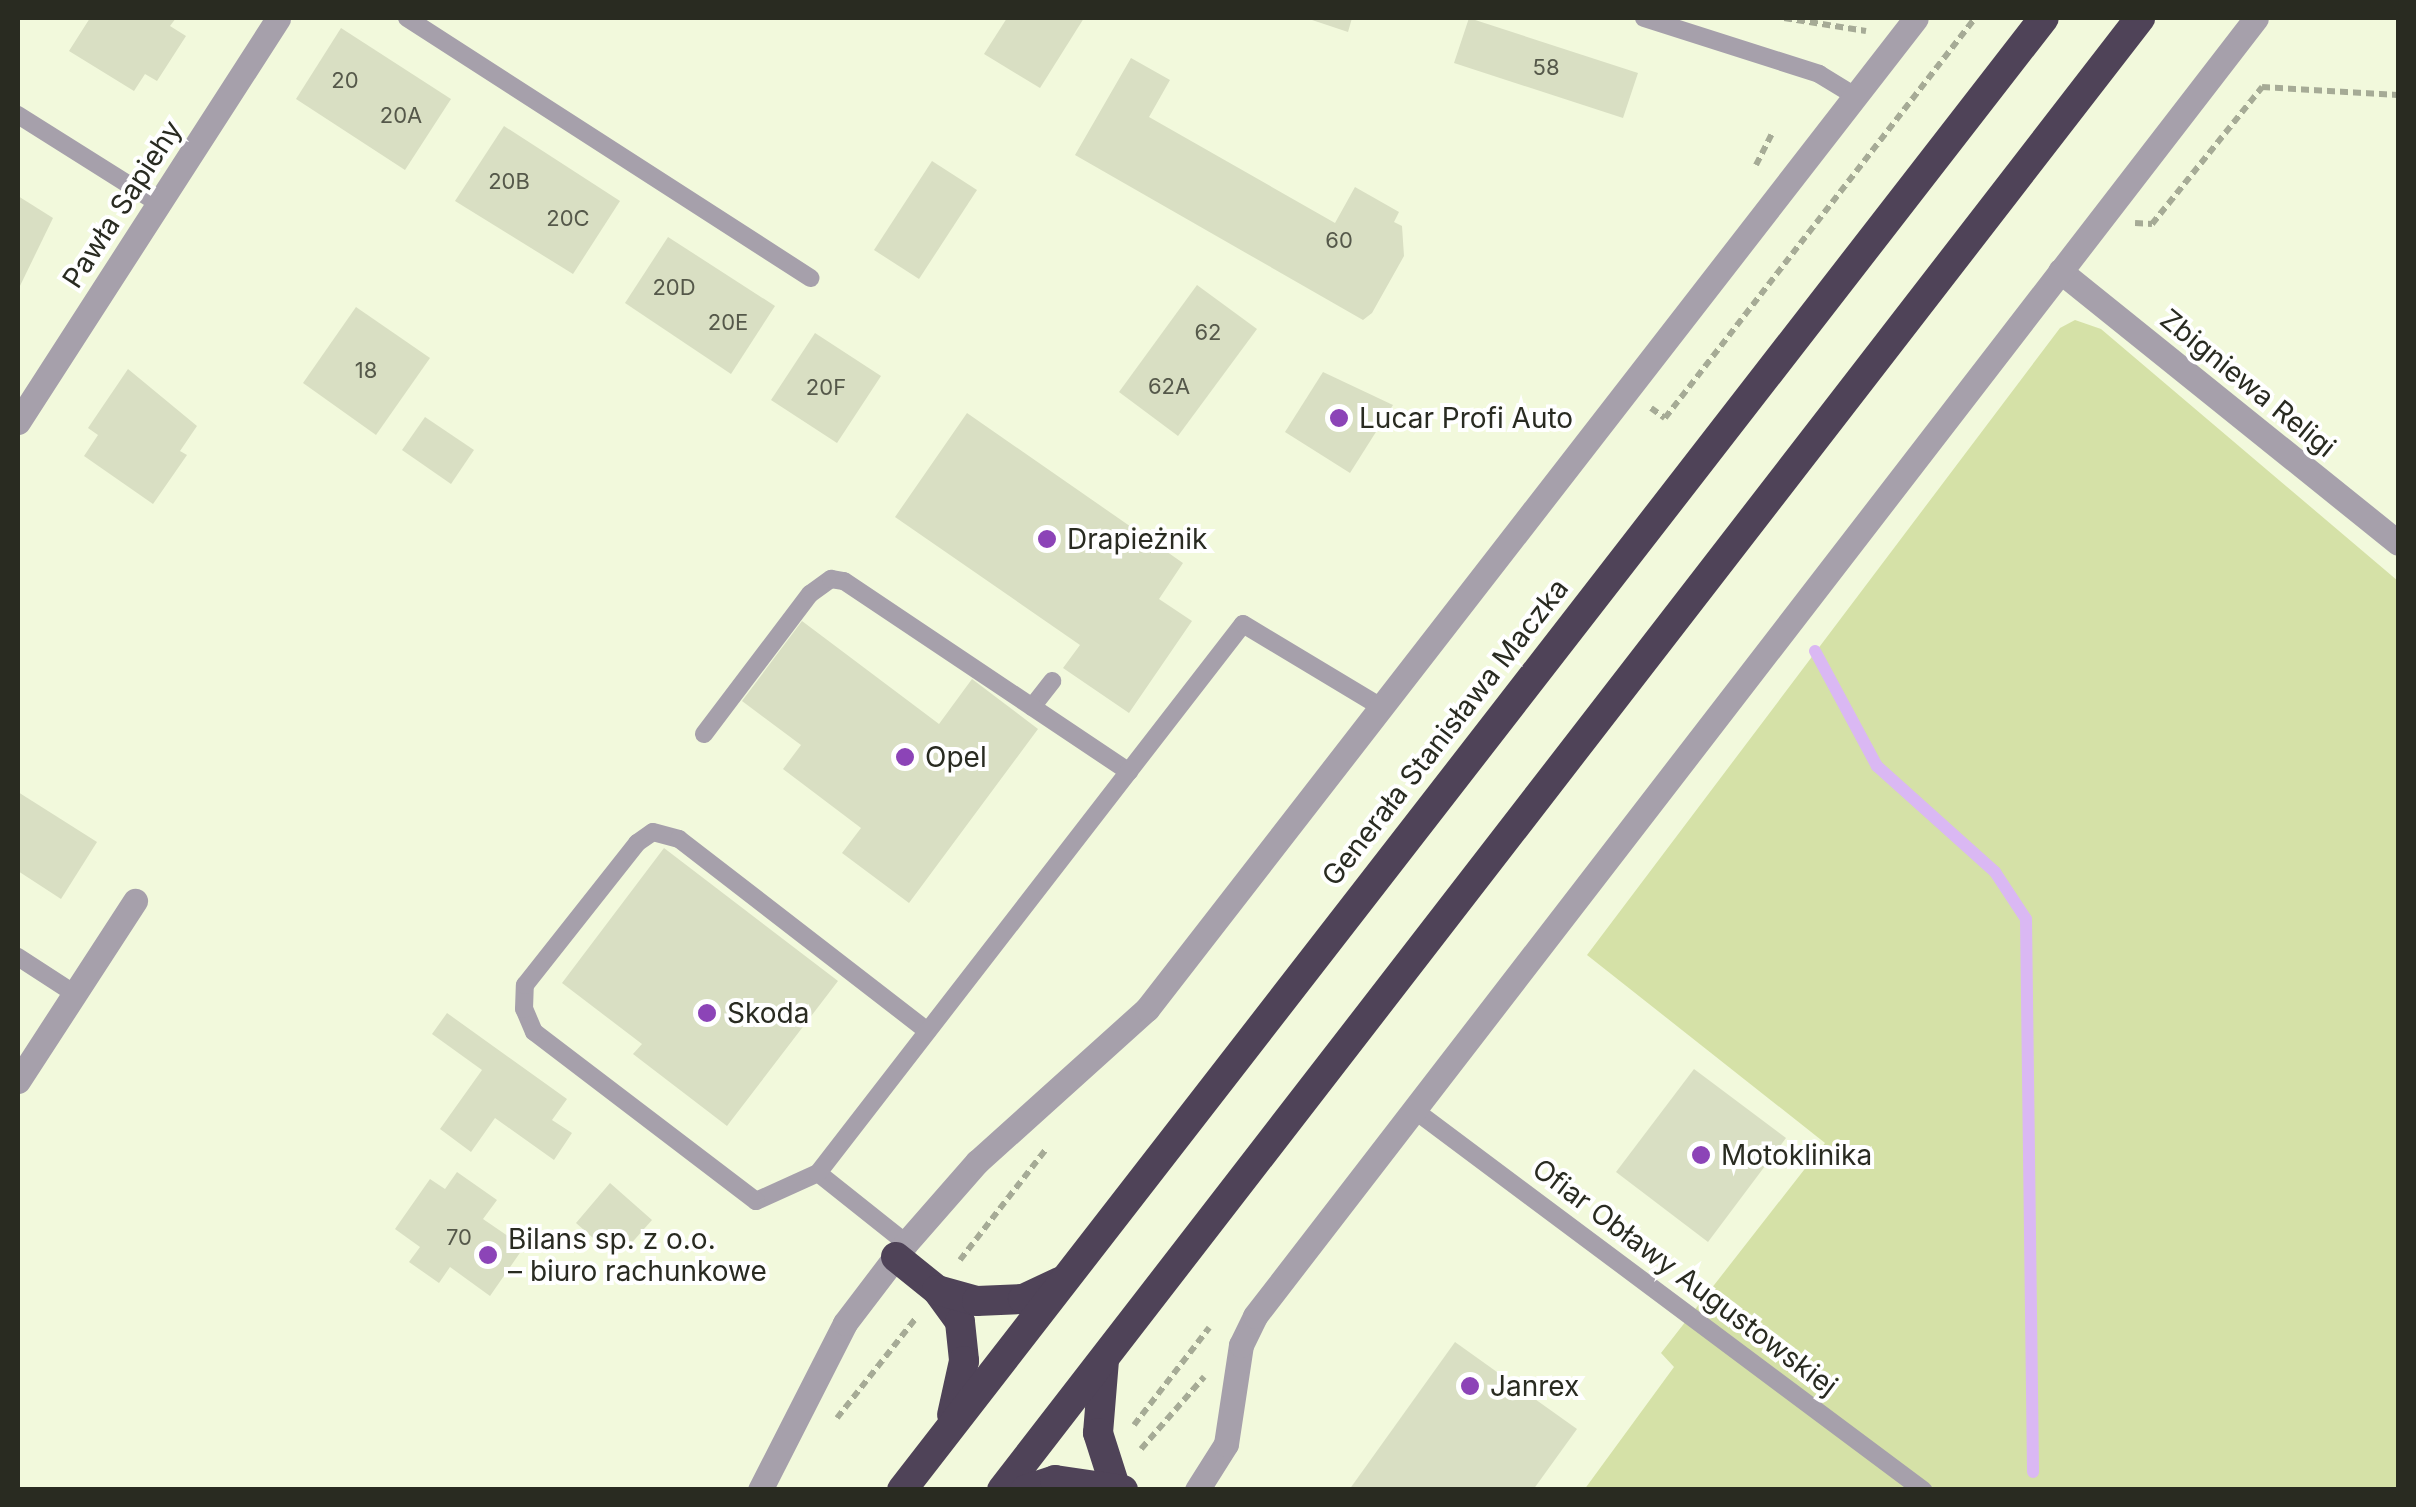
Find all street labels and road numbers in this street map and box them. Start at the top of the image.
street label: Pawła Sapiehy [55,114,189,294]
street label: Zbigniewa Religi [2154,302,2342,464]
street label: Generała Stanisława Maczka [1315,572,1575,892]
street label: Ofiar Obławy Augustowskiej [1526,1151,1844,1403]

